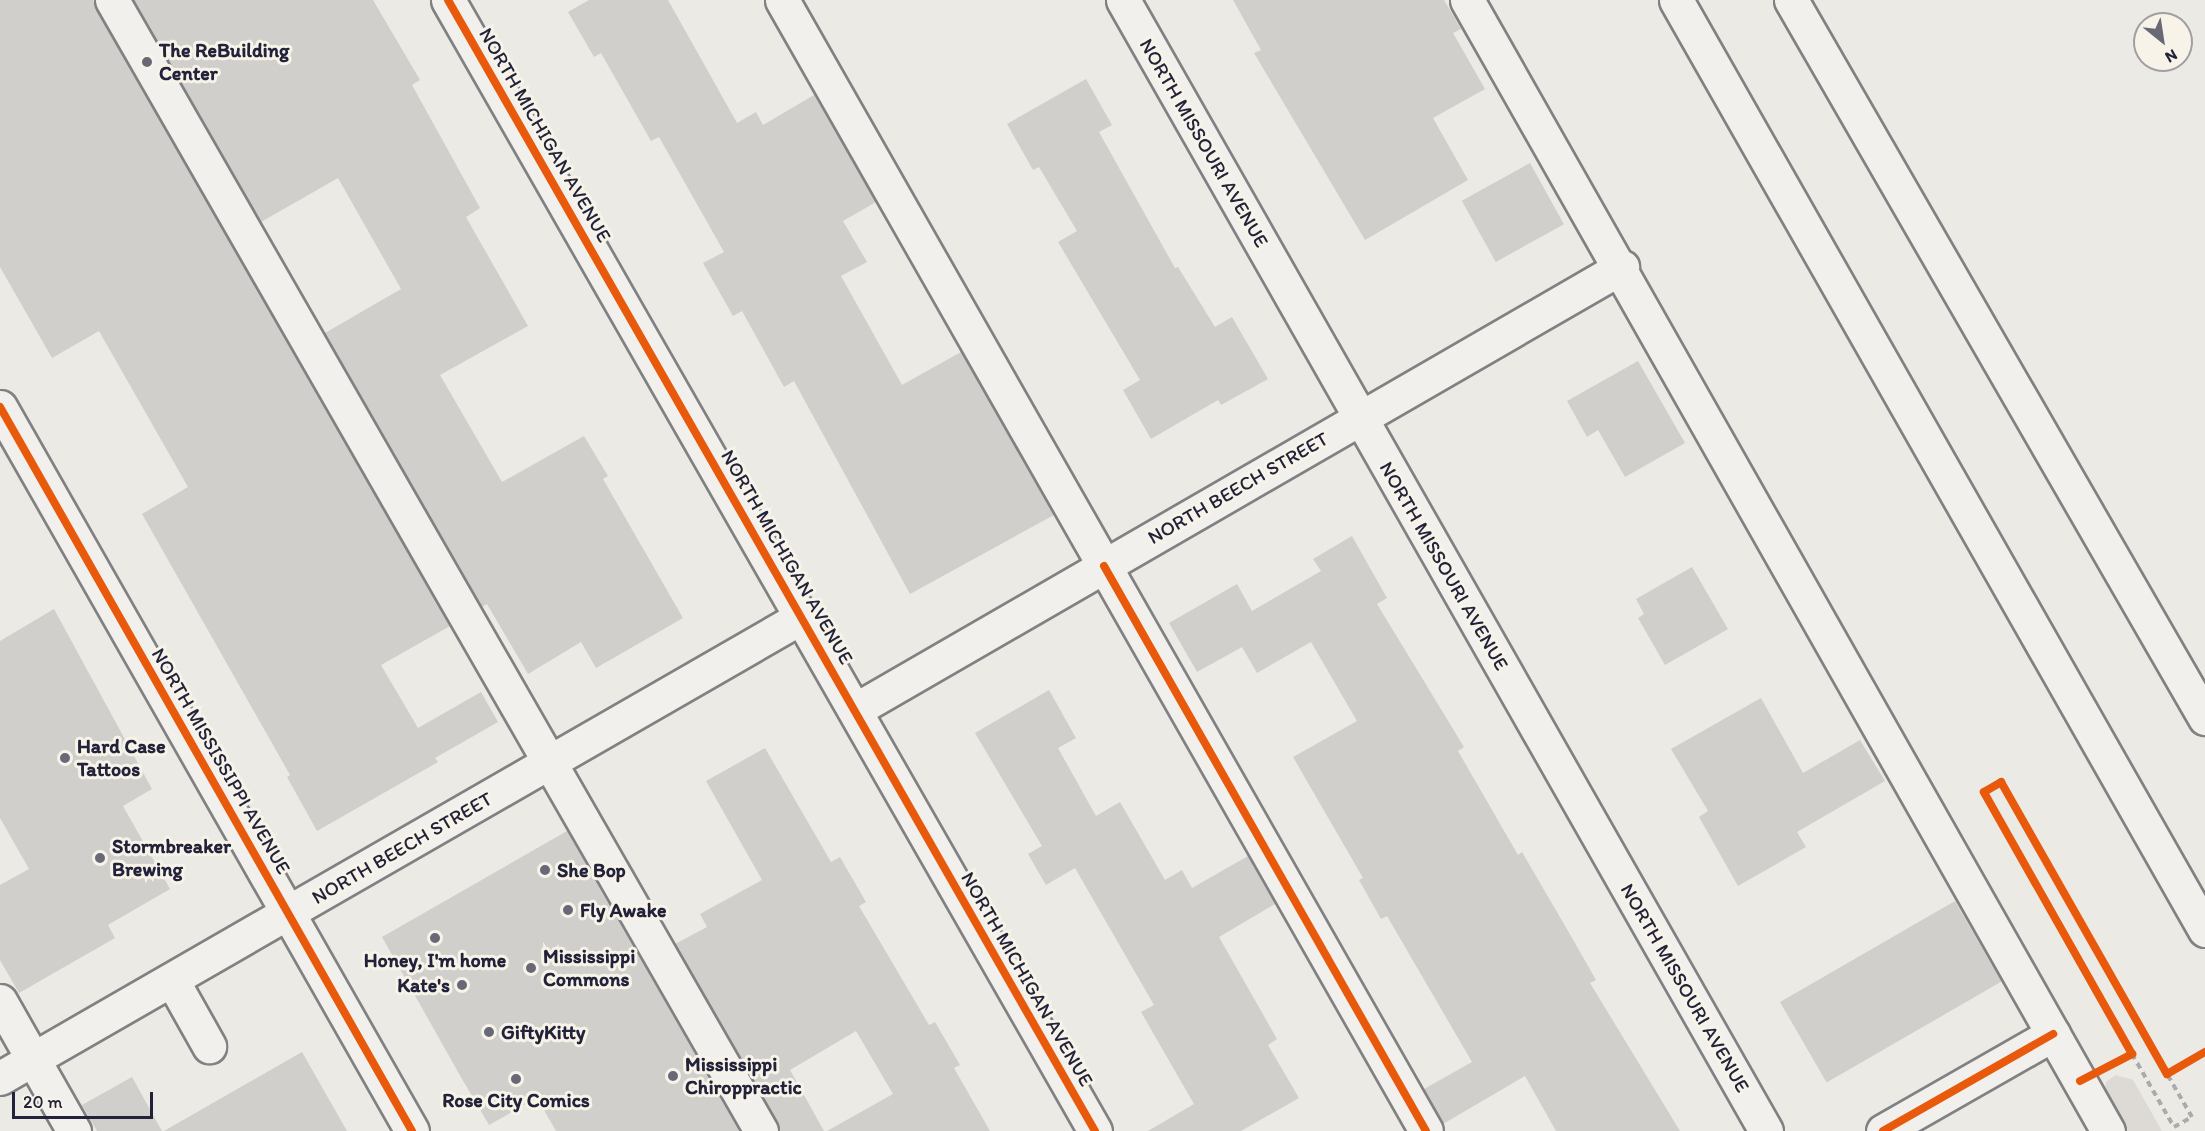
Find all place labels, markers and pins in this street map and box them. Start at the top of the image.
place label: The ReBuilding Center [159,39,288,86]
marker: The ReBuilding Center [140,55,154,69]
place label: Hard Case Tattoos [77,734,166,781]
marker: Hard Case Tattoos [58,751,72,765]
place label: Stormbreaker Brewing [112,834,231,881]
marker: Stormbreaker Brewing [93,851,107,865]
place label: She Bop [557,858,627,882]
marker: She Bop [538,863,552,877]
place label: Fly Awake [580,898,666,922]
marker: Fly Awake [561,903,575,917]
marker: Honey, I'm home [428,931,442,945]
place label: Mississippi Commons [543,945,635,992]
place label: Honey, I'm home [364,948,506,972]
marker: Mississippi Commons [524,961,538,975]
place label: Kate's [397,973,450,997]
marker: Kate's [455,978,469,992]
place label: GiftyKitty [501,1020,585,1044]
marker: GiftyKitty [482,1025,496,1039]
place label: Mississippi Chiroppractic [685,1052,802,1099]
marker: Mississippi Chiroppractic [666,1069,680,1083]
marker: Rose City Comics [509,1072,523,1086]
place label: Rose City Comics [442,1088,590,1112]

